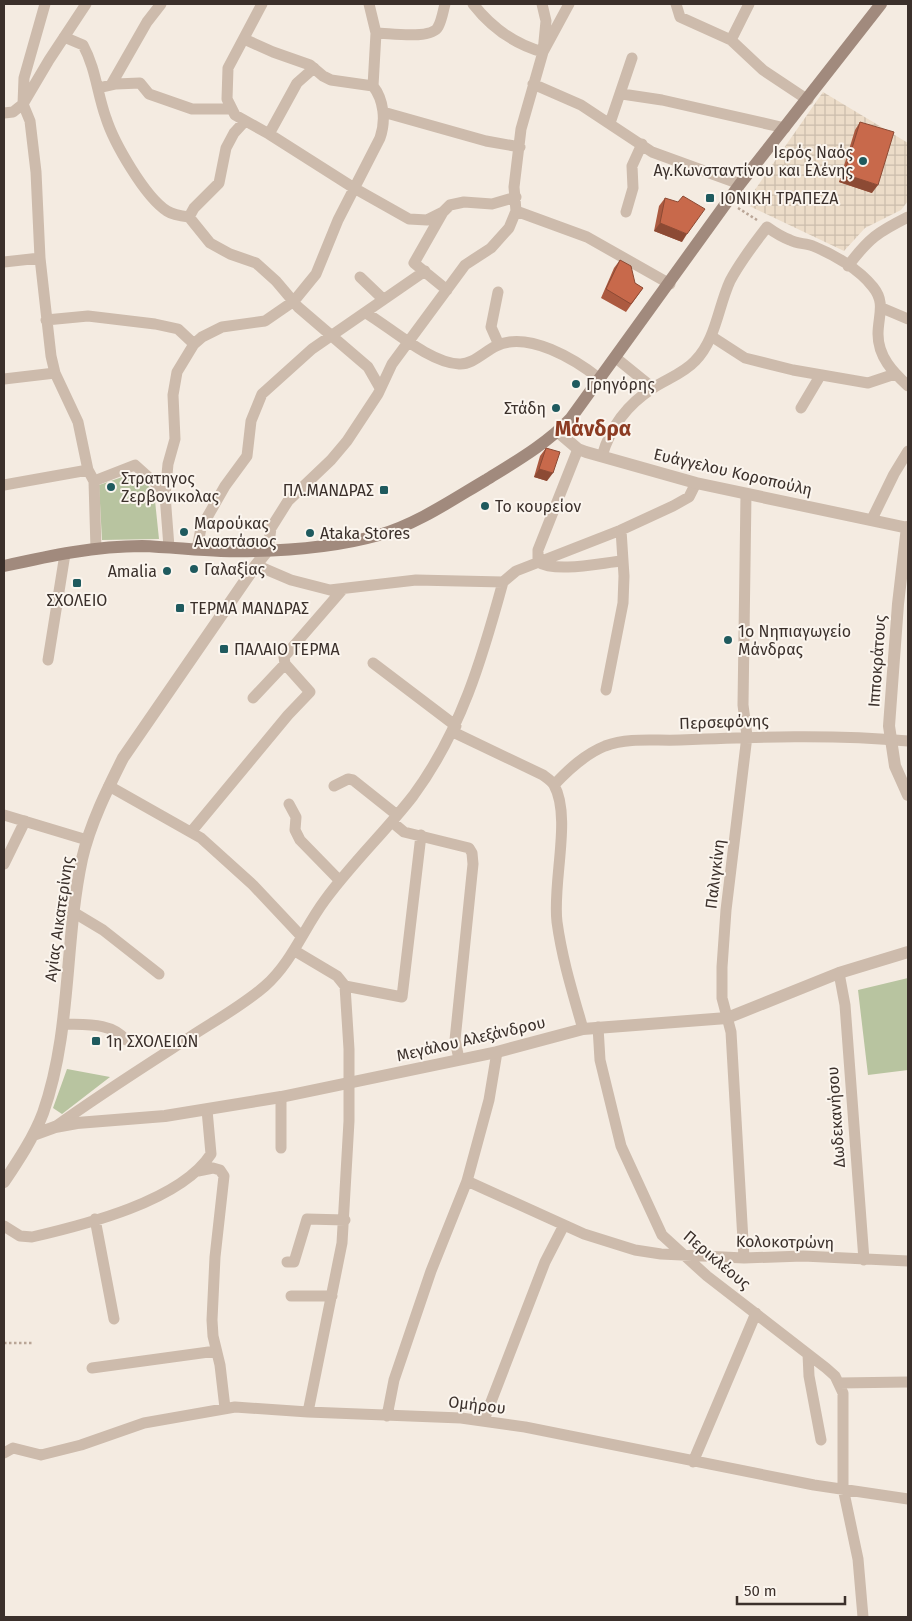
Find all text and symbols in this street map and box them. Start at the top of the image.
place label: Ιερός Ναός Αγ.Κωνσταντίνου και Ελένης [653,143,854,180]
marker: Ιερός Ναός Αγ.Κωνσταντίνου και Ελένης [857,155,869,167]
place label: ΙΟΝΙΚΗ ΤΡΑΠΕΖΑ [720,189,839,208]
marker: ΙΟΝΙΚΗ ΤΡΑΠΕΖΑ [704,192,716,204]
place label: Γρηγόρης [586,375,655,394]
marker: Γρηγόρης [570,378,582,390]
place label: Στάδη [504,399,546,418]
marker: Στάδη [550,402,562,414]
district label: Μάνδρα [555,416,632,442]
street label: Ευάγγελου Κοροπούλη [652,444,814,500]
place label: Στρατηγος Ζερβονικολας [121,469,219,506]
marker: Στρατηγος Ζερβονικολας [105,481,117,493]
place label: ΠΛ.ΜΑΝΔΡΑΣ [283,481,374,500]
marker: ΠΛ.ΜΑΝΔΡΑΣ [378,484,390,496]
place label: Το κουρείον [495,497,581,516]
marker: Το κουρείον [479,500,491,512]
place label: Μαρούκας Αναστάσιος [194,514,277,551]
place label: Ataka Stores [320,524,410,543]
marker: Μαρούκας Αναστάσιος [178,526,190,538]
marker: Ataka Stores [304,527,316,539]
place label: Γαλαξίας [204,560,266,579]
place label: Amalia [108,562,157,581]
marker: Γαλαξίας [188,563,200,575]
marker: Amalia [161,565,173,577]
marker: ΣΧΟΛΕΙΟ [71,577,83,589]
place label: ΣΧΟΛΕΙΟ [47,591,107,610]
place label: ΤΕΡΜΑ ΜΑΝΔΡΑΣ [190,599,309,618]
marker: ΤΕΡΜΑ ΜΑΝΔΡΑΣ [174,602,186,614]
street label: Ιπποκράτους [864,614,890,708]
place label: 1ο Νηπιαγωγείο Μάνδρας [738,622,851,659]
marker: 1ο Νηπιαγωγείο Μάνδρας [722,634,734,646]
place label: ΠΑΛΑΙΟ ΤΕΡΜΑ [234,640,340,659]
marker: ΠΑΛΑΙΟ ΤΕΡΜΑ [218,643,230,655]
street label: Περσεφόνης [679,711,770,733]
street label: Παλιγκίνη [701,838,729,910]
street label: Αγίας Αικατερίνης [41,855,77,983]
street label: Μεγάλου Αλεξάνδρου [395,1013,547,1065]
place label: 1η ΣΧΟΛΕΙΩΝ [106,1032,198,1051]
marker: 1η ΣΧΟΛΕΙΩΝ [90,1035,102,1047]
street label: Δωδεκανήσου [823,1066,849,1168]
street label: Περικλέους [680,1227,755,1294]
street label: Κολοκοτρώνη [736,1232,834,1252]
street label: Ομήρου [447,1392,507,1418]
scale bar [737,1574,844,1606]
text: 50 m [744,1582,777,1600]

